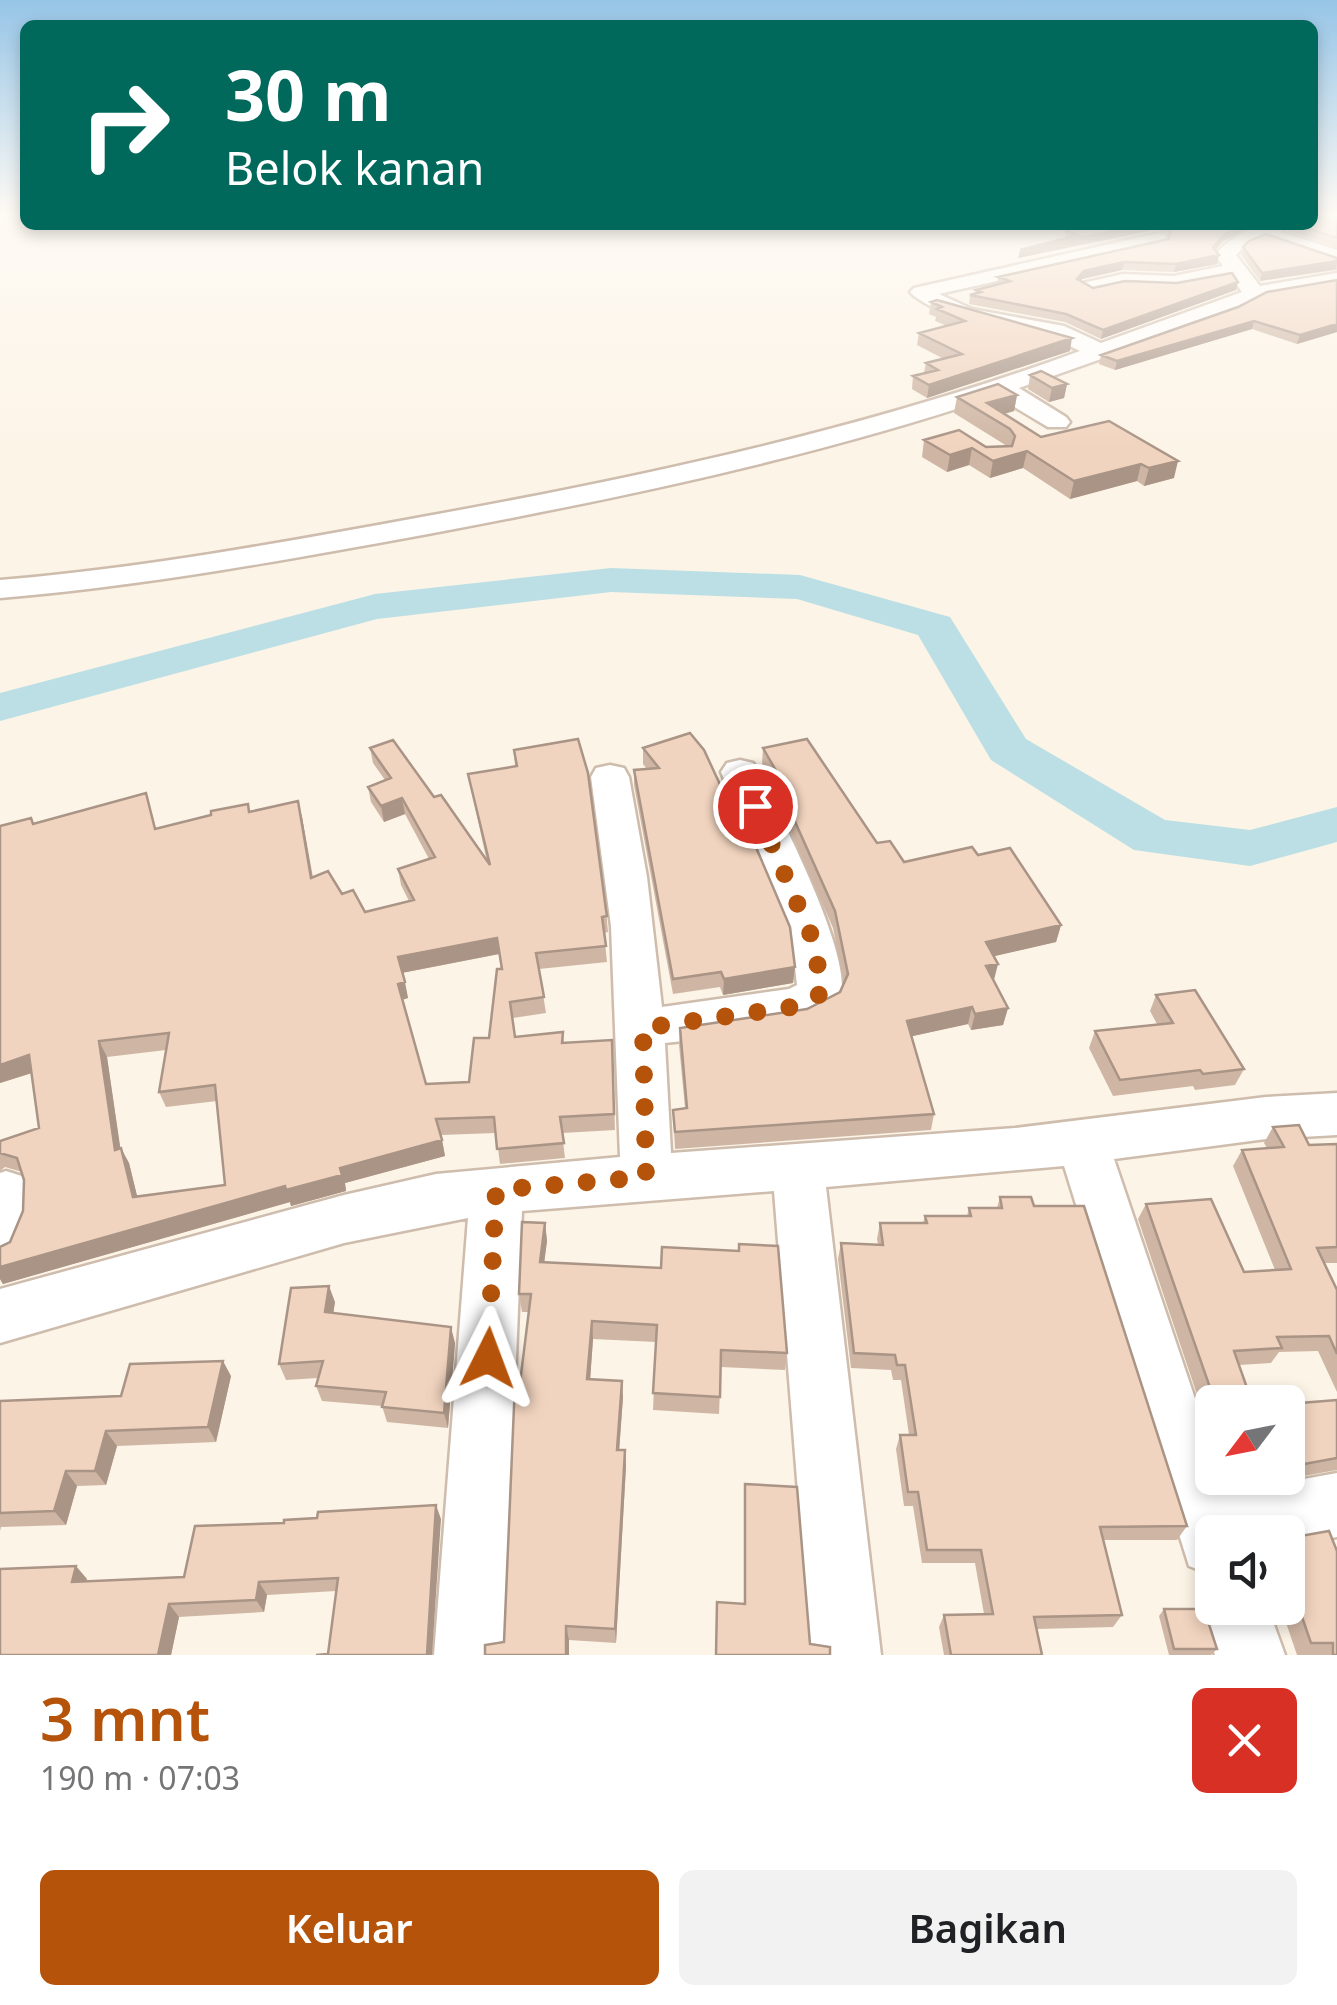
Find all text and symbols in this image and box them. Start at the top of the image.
text: 30 m [225,46,392,142]
icon: right [60,60,190,190]
text: Belok kanan [225,137,484,198]
pin [713,764,798,849]
icon: arrive [728,779,783,834]
position arrow [436,1306,540,1410]
north arrow [1195,1385,1305,1495]
map controls [1195,1385,1305,1625]
button: sound [1195,1515,1305,1625]
text: 3 mnt [40,1677,210,1759]
button: close [1192,1688,1297,1793]
text: 190 m · 07:03 [40,1756,240,1799]
button: Keluar [40,1870,659,1985]
button: Bagikan [679,1870,1297,1985]

